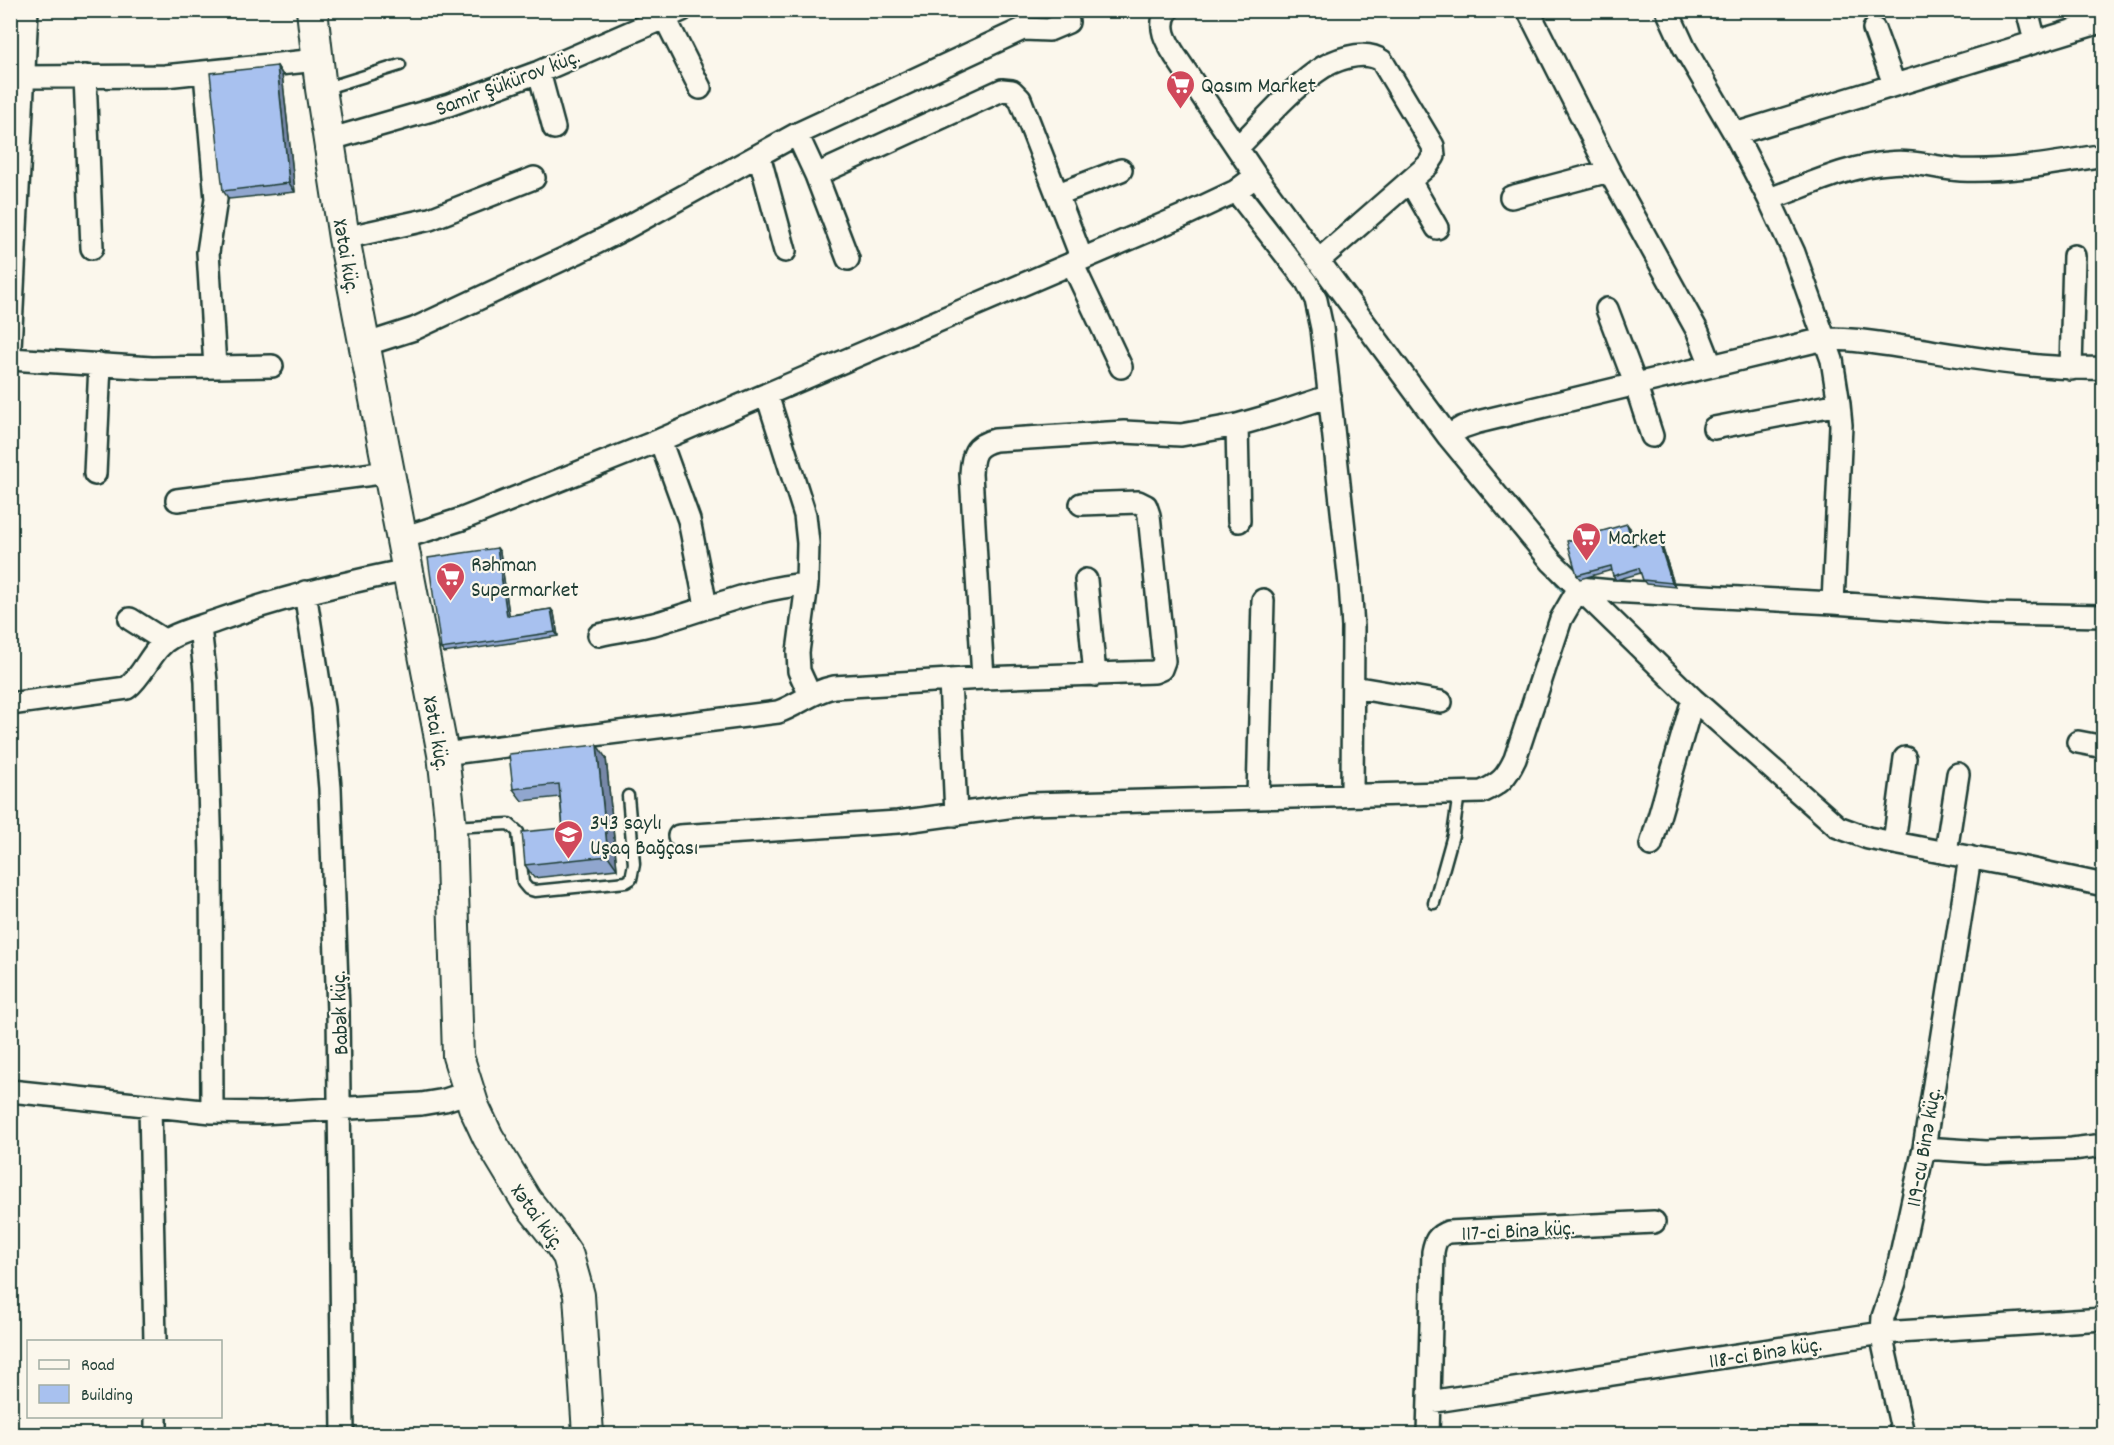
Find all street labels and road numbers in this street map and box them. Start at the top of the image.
street label: Samir Şükürov küç. [431,42,585,126]
street label: Xətai küç. [323,217,366,297]
street label: Xətai küç. [413,694,456,774]
street label: Babək küç. [325,970,358,1056]
street label: 119-cu Binə küç. [1900,1086,1951,1210]
street label: Xətai küç. [501,1178,571,1258]
street label: 117-ci Binə küç. [1461,1214,1576,1251]
street label: 118-ci Binə küç. [1707,1330,1824,1379]

